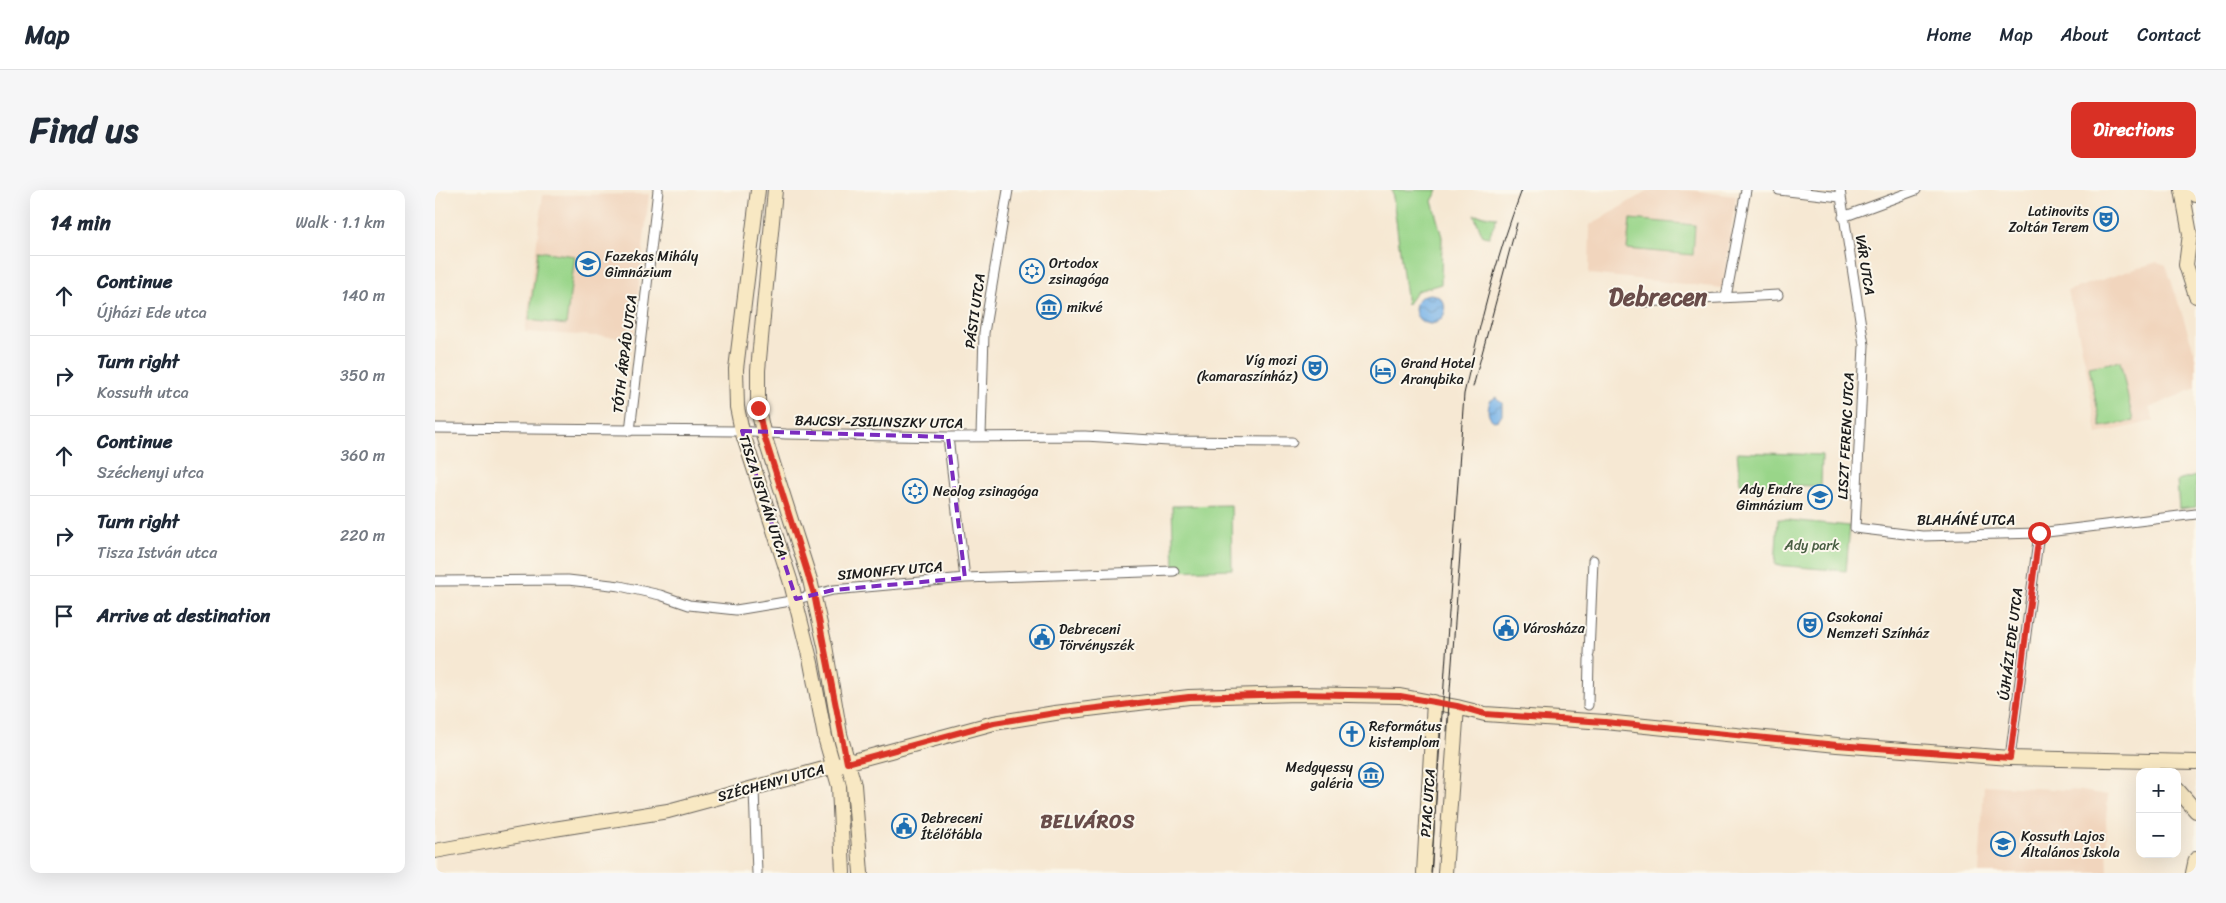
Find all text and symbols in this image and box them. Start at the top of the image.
text: Map [25,14,69,56]
text: Home [1927,19,1972,51]
text: Map [2000,19,2033,51]
text: About [2061,19,2109,51]
text: Contact [2137,19,2201,51]
text: Find us [30,99,138,161]
button: Directions [2071,102,2196,158]
place label: Latinovits Zoltán Terem [2008,199,2090,240]
text: 14 min [50,204,111,242]
theatre icon: Latinovits Zoltán Terem [2093,206,2119,232]
text: Walk · 1.1 km [295,208,385,237]
street label: VÁR UTCA [1848,233,1882,297]
place label: Fazekas Mihály Gimnázium [605,244,699,285]
school or university icon: Fazekas Mihály Gimnázium [575,251,601,277]
place label: Ortodox zsinagóga [1048,251,1109,292]
synagogue icon: Ortodox zsinagóga [1019,258,1045,284]
text: Continue [97,265,173,298]
street label: PÁSTI UTCA [957,272,993,350]
district label: Debrecen [1609,276,1707,318]
text: 140 m [342,281,385,310]
icon: ahead [50,282,78,310]
street label: TÓTH ÁRPÁD UTCA [605,293,645,415]
museum icon: mikvé [1036,294,1062,320]
place label: mikvé [1067,295,1103,320]
text: Újházi Ede utca [97,298,207,327]
text: Turn right [97,345,179,378]
place label: Víg mozi (kamaraszínház) [1197,348,1298,389]
place label: Grand Hotel Aranybika [1400,351,1476,392]
theatre icon: Víg mozi (kamaraszínház) [1302,355,1328,381]
hotel icon: Grand Hotel Aranybika [1370,358,1396,384]
text: 350 m [340,361,385,390]
icon: right [50,362,78,390]
street label: LISZT FERENC UTCA [1830,372,1862,500]
text: Kossuth utca [97,378,189,407]
route end [747,397,770,420]
street label: BAJCSY-ZSILINSZKY UTCA [795,408,963,436]
text: Continue [97,425,173,458]
street label: TISZA ISTVÁN UTCA [731,431,795,561]
text: 360 m [341,441,385,470]
icon: ahead [50,442,78,470]
text: Széchenyi utca [97,458,204,487]
place label: Ady Endre Gimnázium [1736,477,1803,518]
synagogue icon: Neolog zsinagóga [902,478,928,504]
place label: Neolog zsinagóga [933,479,1038,504]
school or university icon: Ady Endre Gimnázium [1807,484,1833,510]
text: Turn right [97,505,179,538]
street label: BLAHÁNÉ UTCA [1917,508,2015,533]
text: 220 m [340,521,385,550]
icon: right [50,522,78,550]
route start [2028,522,2051,545]
park label: Ady park [1783,533,1840,558]
text: Tisza István utca [97,538,217,567]
street label: SIMONFFY UTCA [836,554,944,588]
street label: ÚJHÁZI EDE UTCA [1992,586,2030,702]
text: Arrive at destination [97,599,270,632]
icon: arrive [50,602,78,630]
place label: Csokonai Nemzeti Színház [1827,605,1930,646]
theatre icon: Csokonai Nemzeti Színház [1797,612,1823,638]
public building icon: Városháza [1493,615,1519,641]
place label: Városháza [1523,616,1586,641]
place label: Debreceni Törvényszék [1059,617,1135,658]
public building icon: Debreceni Törvényszék [1029,624,1055,650]
place label: Református kistemplom [1369,714,1442,755]
church icon: Református kistemplom [1339,721,1365,747]
place label: Medgyessy galéria [1286,755,1354,796]
street label: SZÉCHENYI UTCA [715,757,827,809]
museum icon: Medgyessy galéria [1358,762,1384,788]
street label: PIAC UTCA [1413,768,1443,838]
map controls [2136,768,2181,858]
button: + [2136,768,2181,813]
district label: BELVÁROS [1040,805,1136,838]
place label: Debreceni Ítélőtábla [920,806,983,847]
public building icon: Debreceni Ítélőtábla [891,813,917,839]
button: − [2136,813,2181,858]
place label: Kossuth Lajos Általános Iskola [2020,824,2120,865]
school or university icon: Kossuth Lajos Általános Iskola [1990,831,2016,857]

